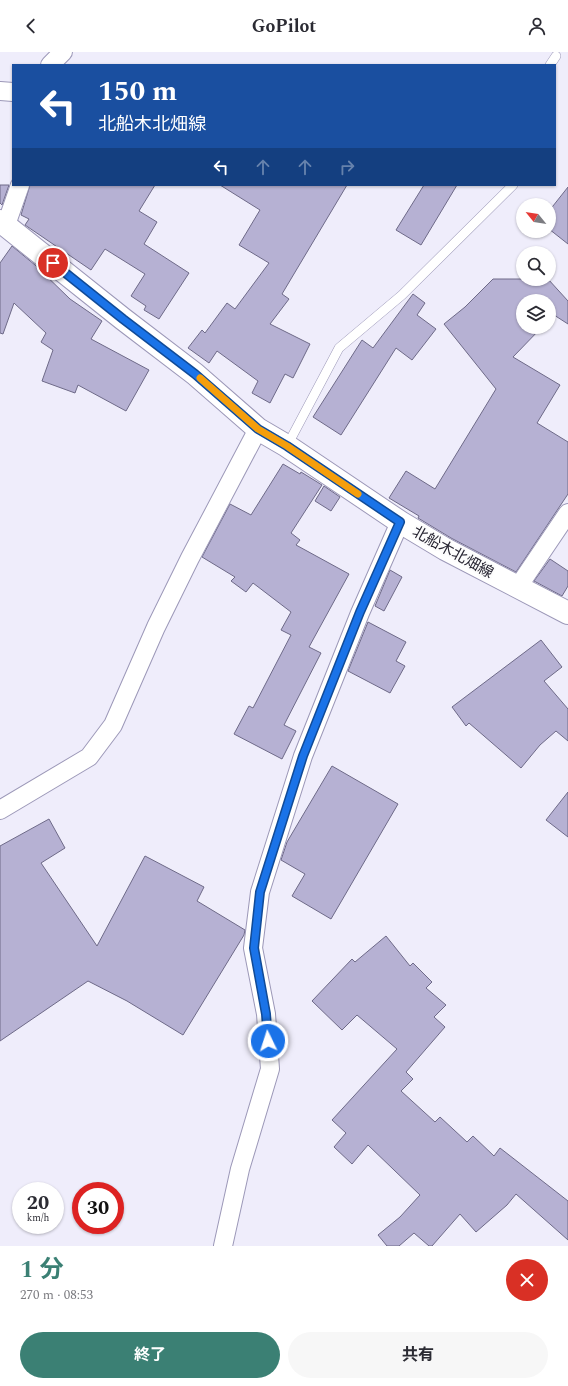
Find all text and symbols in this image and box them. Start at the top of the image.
text: GoPilot [252,13,316,40]
icon: back [20,15,42,37]
icon: person [526,15,548,37]
text: 150 m [98,70,177,113]
icon: left [32,80,84,132]
text: 北船木北畑線 [98,111,206,138]
icon: left [210,156,232,178]
icon: ahead [252,156,274,178]
icon: ahead [294,156,316,178]
icon: right [336,156,358,178]
north arrow [516,198,556,238]
map controls [516,198,556,334]
pin [36,246,70,280]
button: search [516,246,556,286]
icon: arrive [42,252,64,274]
button: layers [516,294,556,334]
street label: 北船木北畑線 [408,521,498,584]
position arrow [247,1020,289,1062]
speed limit sign: 30 [72,1182,124,1234]
text: 20 [27,1188,49,1218]
text: km/h [27,1210,49,1226]
text: 1 分 [20,1252,63,1288]
button: close [506,1259,548,1301]
text: 270 m · 08:53 [20,1285,93,1305]
button: 終了 [20,1332,280,1378]
button: 共有 [288,1332,548,1378]

